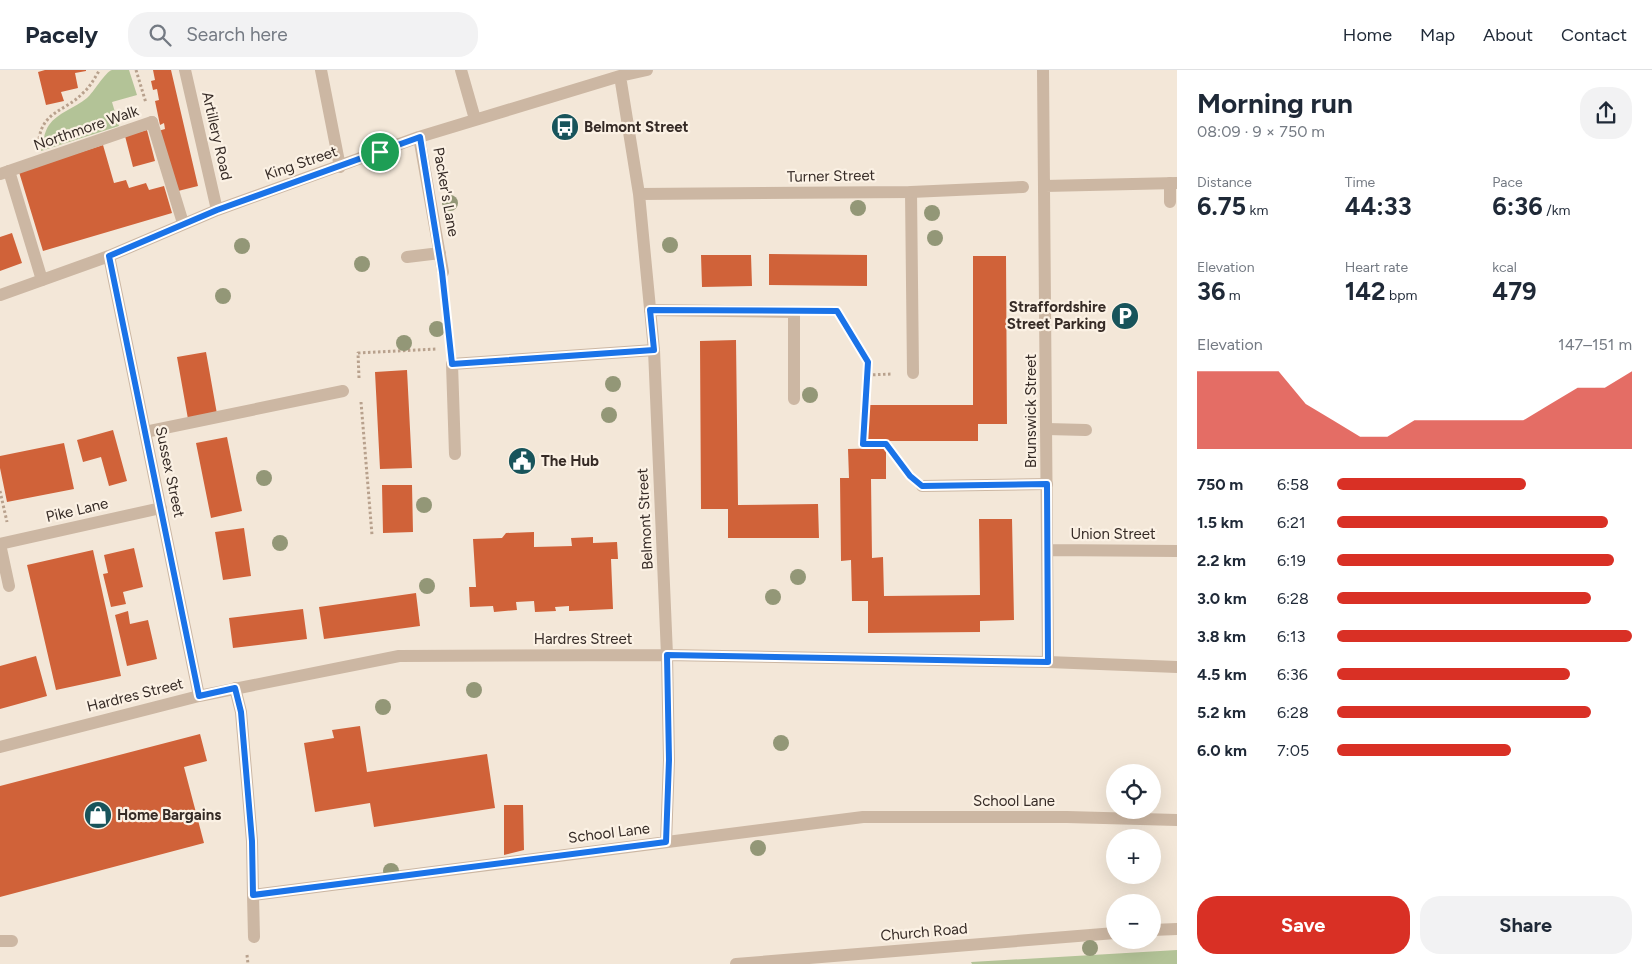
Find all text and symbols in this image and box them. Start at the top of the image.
search box [128,12,478,57]
text: Pacely [25,20,98,49]
icon: search [146,21,174,49]
text: Search here [186,23,288,46]
text: Home [1343,24,1392,46]
text: Map [1420,24,1455,46]
text: About [1483,24,1533,46]
text: Contact [1561,24,1627,46]
text: Morning run [1197,86,1353,120]
button: share [1580,87,1632,139]
street label: Artillery Road [198,90,236,182]
street label: Northmore Walk [31,101,142,154]
bus stop icon: Belmont Street [550,112,580,142]
place label: Belmont Street [584,118,689,136]
text: 08:09 · 9 × 750 m [1197,122,1325,141]
pin [359,131,401,173]
icon: arrive [366,138,394,166]
street label: King Street [262,142,340,184]
street label: Packer's Lane [429,146,463,238]
street label: Turner Street [787,166,876,186]
text: Distance [1197,174,1252,191]
text: Time [1345,174,1375,191]
text: Pace [1492,174,1523,191]
text: 6.75 [1197,191,1246,221]
text: 44:33 [1345,191,1412,221]
text: 6:36 [1492,191,1543,221]
text: km [1246,202,1268,219]
text: /km [1543,202,1570,219]
text: Elevation [1197,259,1255,276]
text: Heart rate [1345,259,1408,276]
text: kcal [1492,259,1517,276]
text: 36 [1197,276,1225,306]
text: 142 [1345,276,1386,306]
text: 479 [1492,276,1537,306]
text: m [1225,287,1241,304]
text: bpm [1386,287,1417,304]
place label: Straffordshire Street Parking [1007,298,1107,333]
parking icon: Straffordshire Street Parking [1110,301,1140,331]
text: Elevation [1197,335,1263,354]
text: 147–151 m [1558,335,1632,354]
street label: Brunswick Street [1022,354,1040,468]
street label: Sussex Street [152,425,188,519]
public building icon: The Hub [507,446,537,476]
place label: The Hub [541,452,599,470]
street label: Belmont Street [633,467,657,570]
text: 750 m [1197,475,1243,494]
text: 6:58 [1277,475,1309,494]
street label: Pike Lane [44,494,110,526]
text: 1.5 km [1197,513,1243,532]
text: 6:21 [1277,513,1306,532]
street label: Union Street [1070,525,1156,543]
text: 2.2 km [1197,551,1246,570]
text: 6:19 [1277,551,1306,570]
text: 3.0 km [1197,589,1247,608]
text: 6:28 [1277,589,1309,608]
text: 3.8 km [1197,627,1246,646]
text: 6:13 [1277,627,1305,646]
street label: Hardres Street [534,630,633,648]
text: 4.5 km [1197,665,1247,684]
text: 6:36 [1277,665,1308,684]
street label: Hardres Street [85,674,185,716]
text: 5.2 km [1197,703,1246,722]
text: 6:28 [1277,703,1309,722]
text: 6.0 km [1197,741,1247,760]
text: 7:05 [1277,741,1309,760]
map controls [1106,764,1161,949]
button: locate [1106,764,1161,819]
street label: School Lane [973,792,1055,810]
shop icon: Home Bargains [83,800,113,830]
place label: Home Bargains [117,806,221,824]
street label: School Lane [567,819,651,847]
button: + [1106,829,1161,884]
button: − [1106,894,1161,949]
button: Save [1197,896,1410,954]
button: Share [1420,896,1632,954]
street label: Church Road [880,919,968,945]

